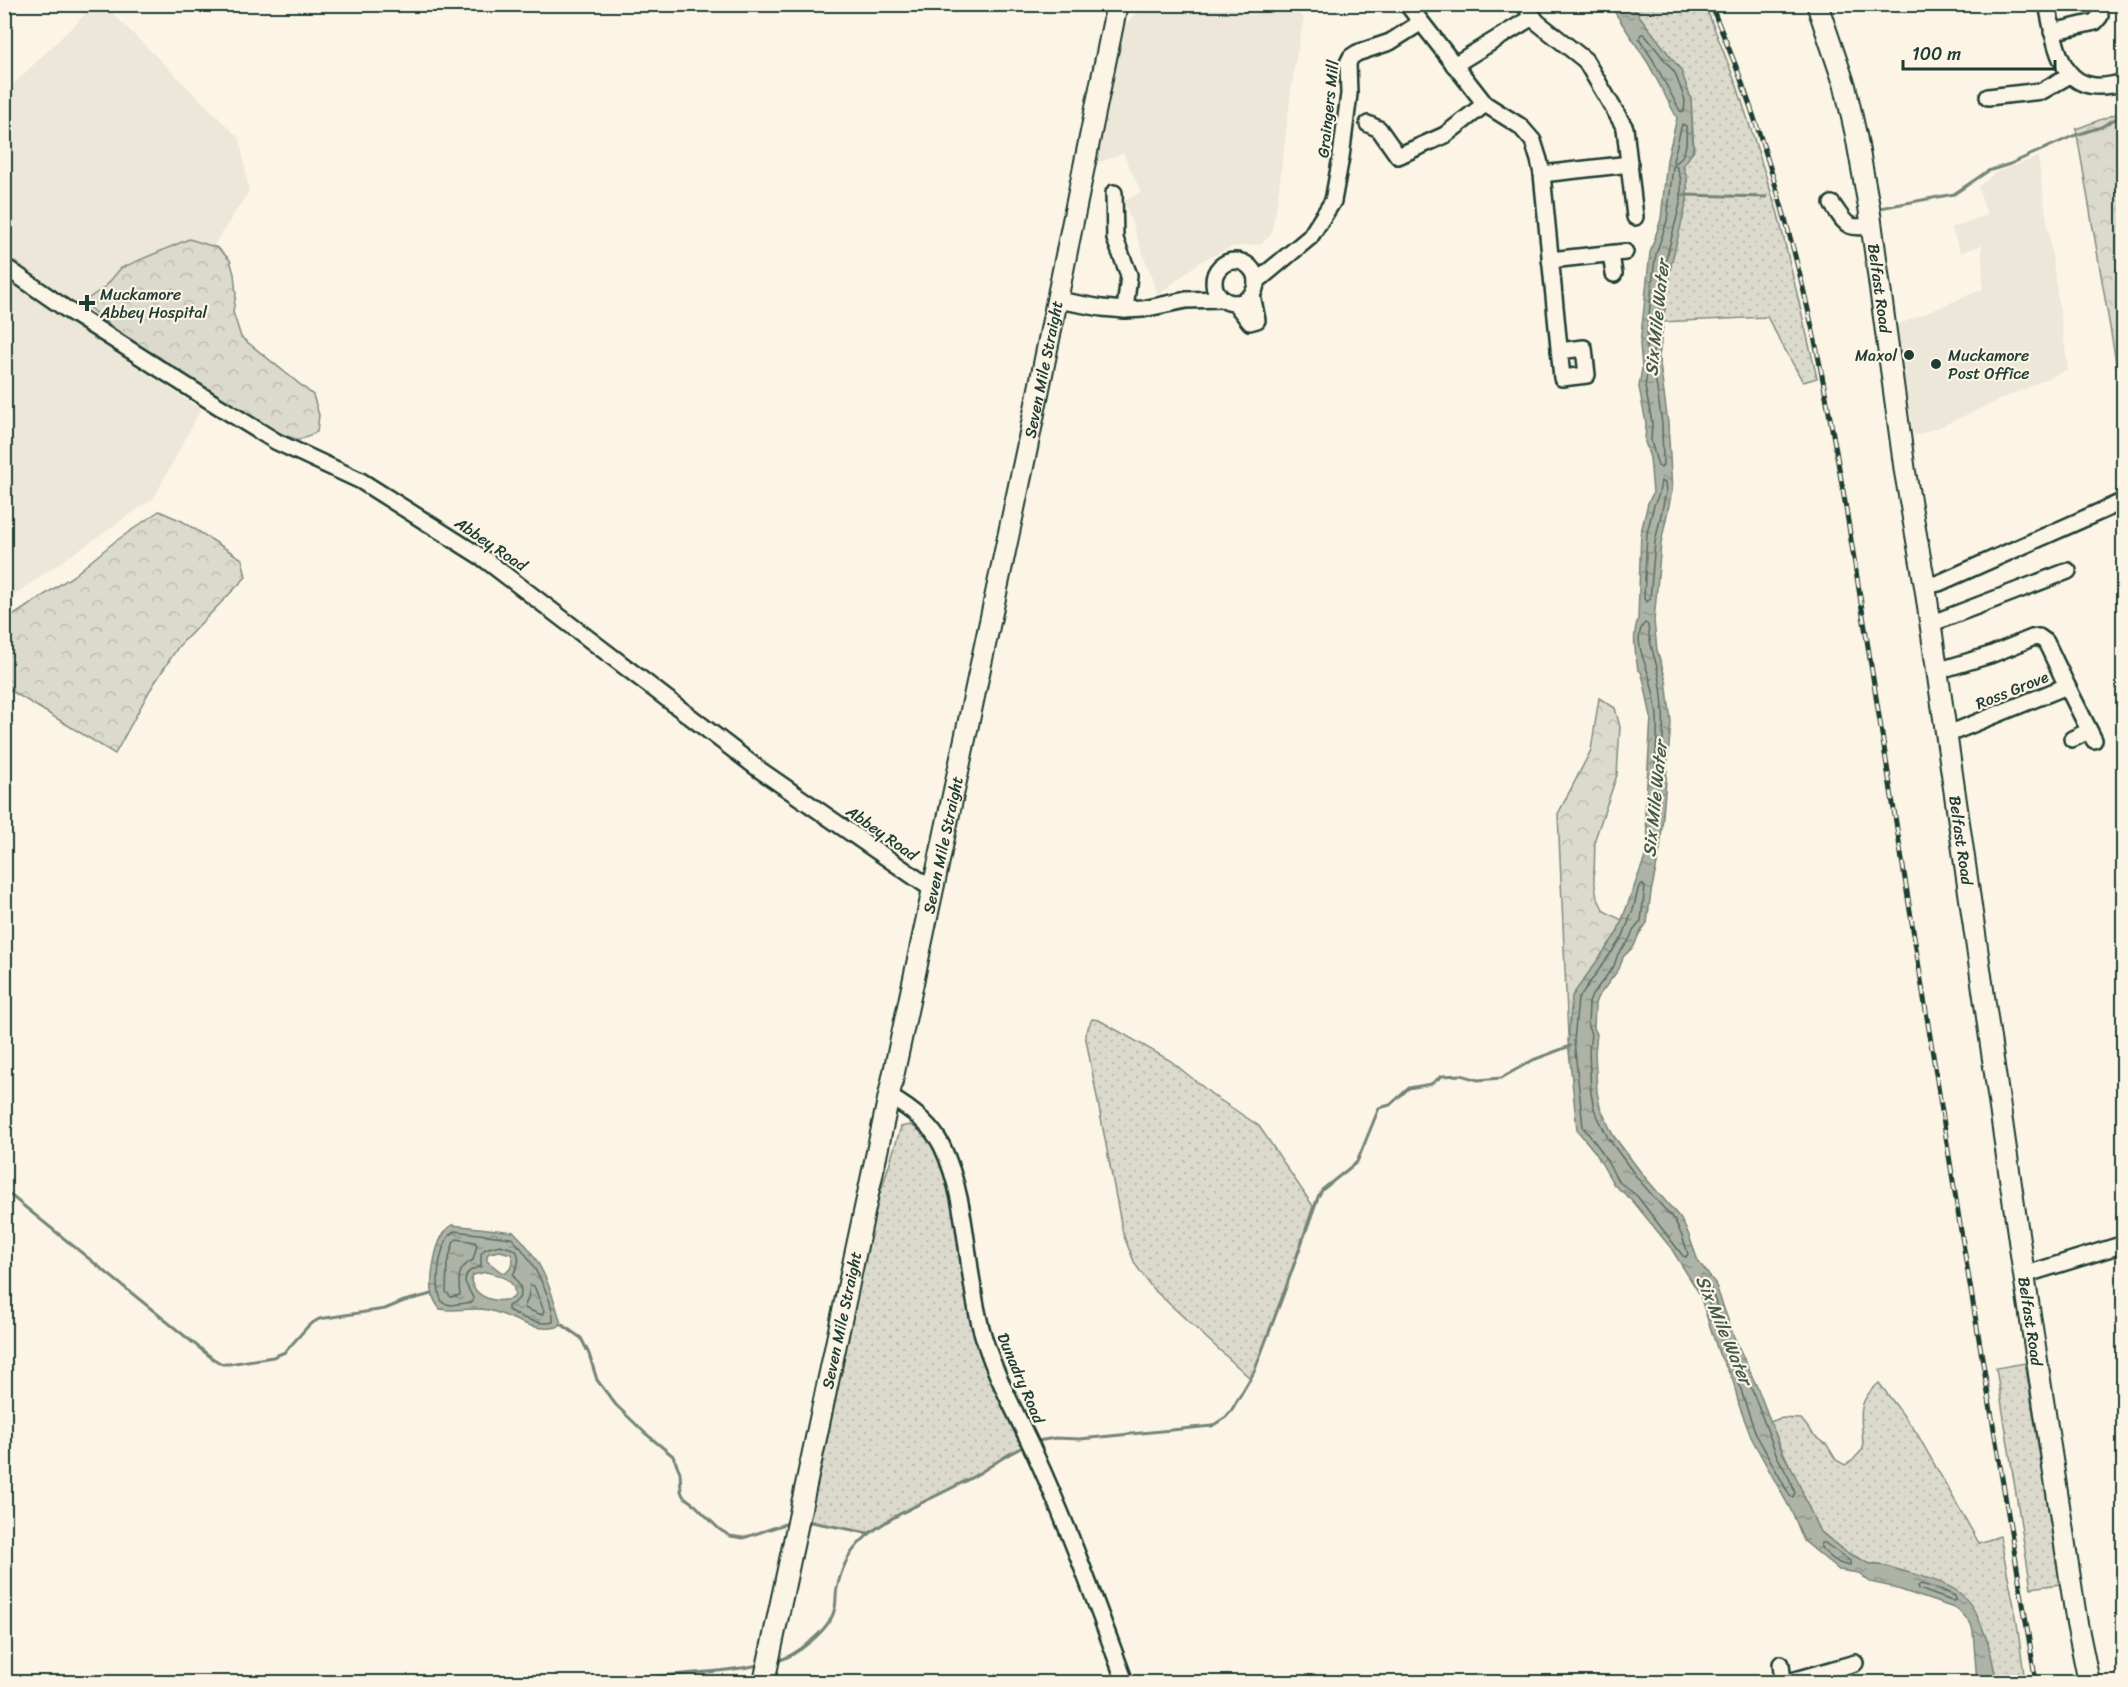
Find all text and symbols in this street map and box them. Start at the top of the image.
scale bar [1903,33,2054,71]
text: 100 m [1912,38,1961,70]
street label: Graingers Mill [1308,58,1348,159]
street label: Belfast Road [1860,242,1901,336]
water label: Six Mile Water [1635,255,1679,378]
place label: Muckamore Abbey Hospital [99,280,208,327]
marker: Muckamore Abbey Hospital [78,294,96,312]
street label: Seven Mile Straight [1015,298,1071,441]
place label: Maxol [1855,341,1897,370]
place label: Muckamore Post Office [1948,341,2030,388]
marker: Maxol [1902,348,1916,362]
marker: Muckamore Post Office [1929,357,1943,371]
street label: Abbey Road [448,508,535,580]
street label: Ross Grove [1971,662,2053,718]
water label: Six Mile Water [1633,736,1677,859]
street label: Seven Mile Straight [914,773,971,916]
street label: Belfast Road [1941,794,1982,888]
street label: Abbey Road [839,797,925,869]
street label: Seven Mile Straight [812,1249,870,1392]
water label: Six Mile Water [1687,1270,1763,1393]
street label: Belfast Road [2010,1275,2052,1369]
street label: Dunadry Road [989,1328,1054,1429]

